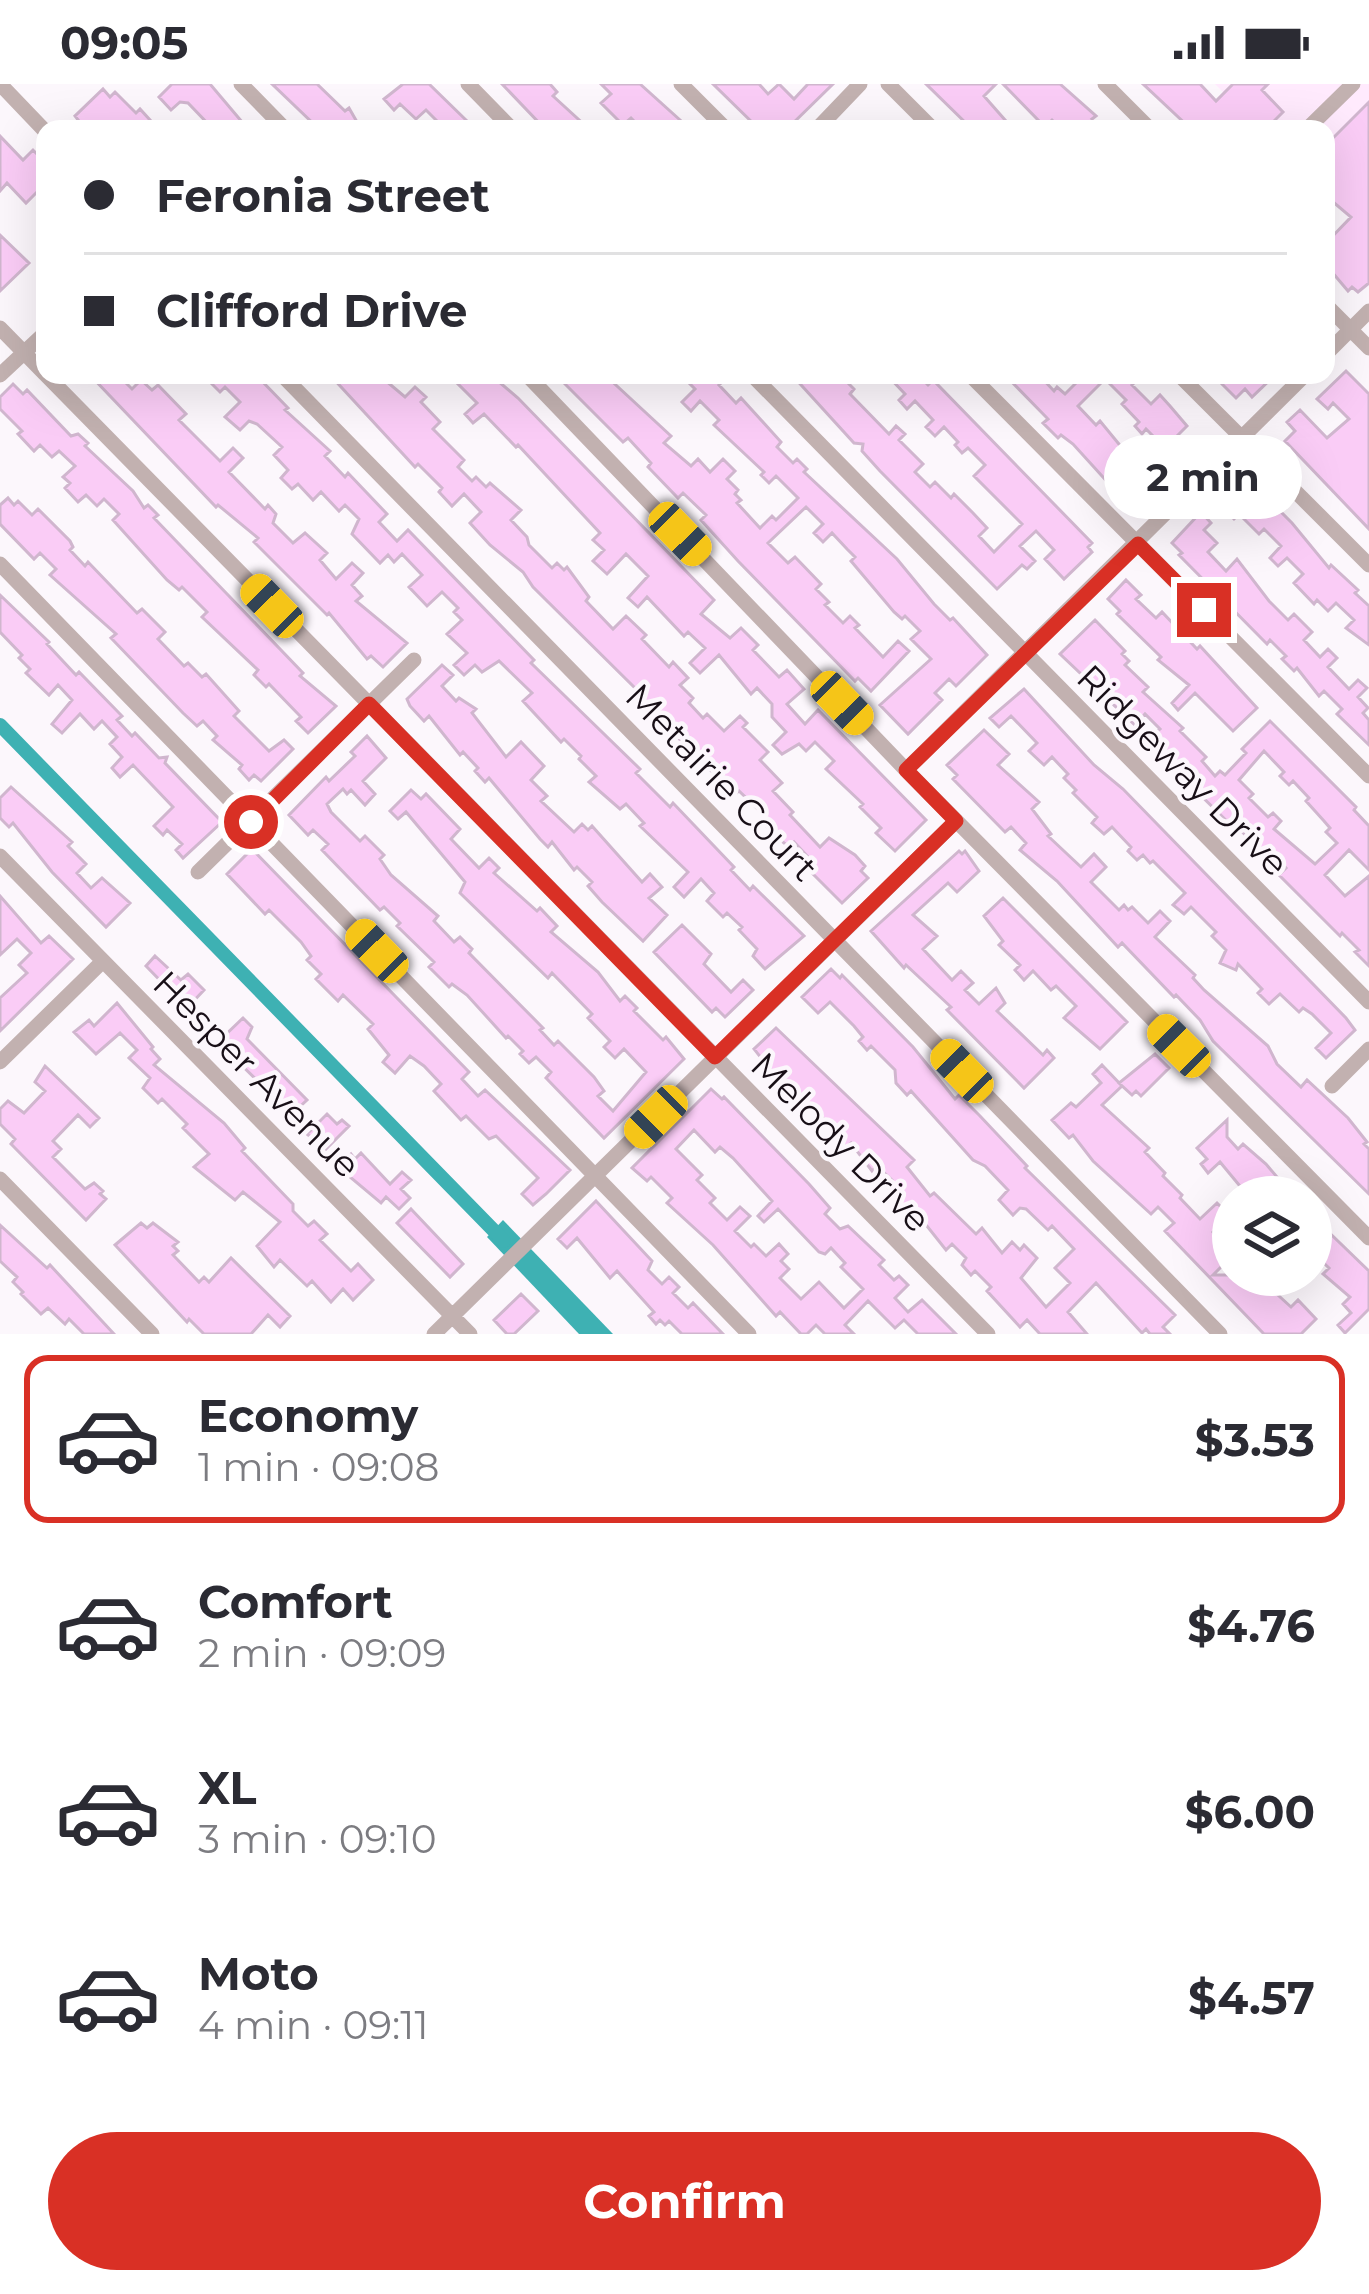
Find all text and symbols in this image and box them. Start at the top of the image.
text: 09:05 [60,15,188,70]
text: Feronia Street [156,168,490,223]
text: Clifford Drive [156,283,468,338]
callout: 2 min [1105,436,1303,520]
text: 2 min [1146,453,1260,501]
car [642,496,718,572]
car [234,568,310,644]
route end [1177,583,1231,637]
street label: Ridgeway Drive [1068,655,1298,885]
car [804,665,880,741]
street label: Metairie Court [617,674,827,890]
route start [224,795,278,849]
car [339,913,415,989]
street label: Hesper Avenue [144,961,370,1187]
car [1141,1008,1217,1084]
car [924,1033,1000,1109]
street label: Melody Drive [742,1043,940,1241]
car [618,1079,694,1155]
map controls [1212,1176,1332,1296]
button: layers [1212,1176,1332,1296]
icon: car [54,1385,162,1493]
text: Economy [198,1388,418,1443]
text: $3.53 [1195,1412,1315,1467]
text: 1 min · 09:08 [198,1443,439,1491]
icon: car [54,1571,162,1679]
text: Comfort [198,1574,393,1629]
text: $4.76 [1187,1598,1315,1653]
text: 2 min · 09:09 [198,1629,446,1677]
icon: car [54,1757,162,1865]
text: XL [198,1760,256,1815]
text: $6.00 [1185,1784,1315,1839]
text: 3 min · 09:10 [198,1815,436,1863]
icon: car [54,1943,162,2051]
text: Moto [198,1946,319,2001]
text: $4.57 [1188,1970,1315,2025]
text: 4 min · 09:11 [198,2001,429,2049]
button: Confirm [48,2132,1321,2270]

